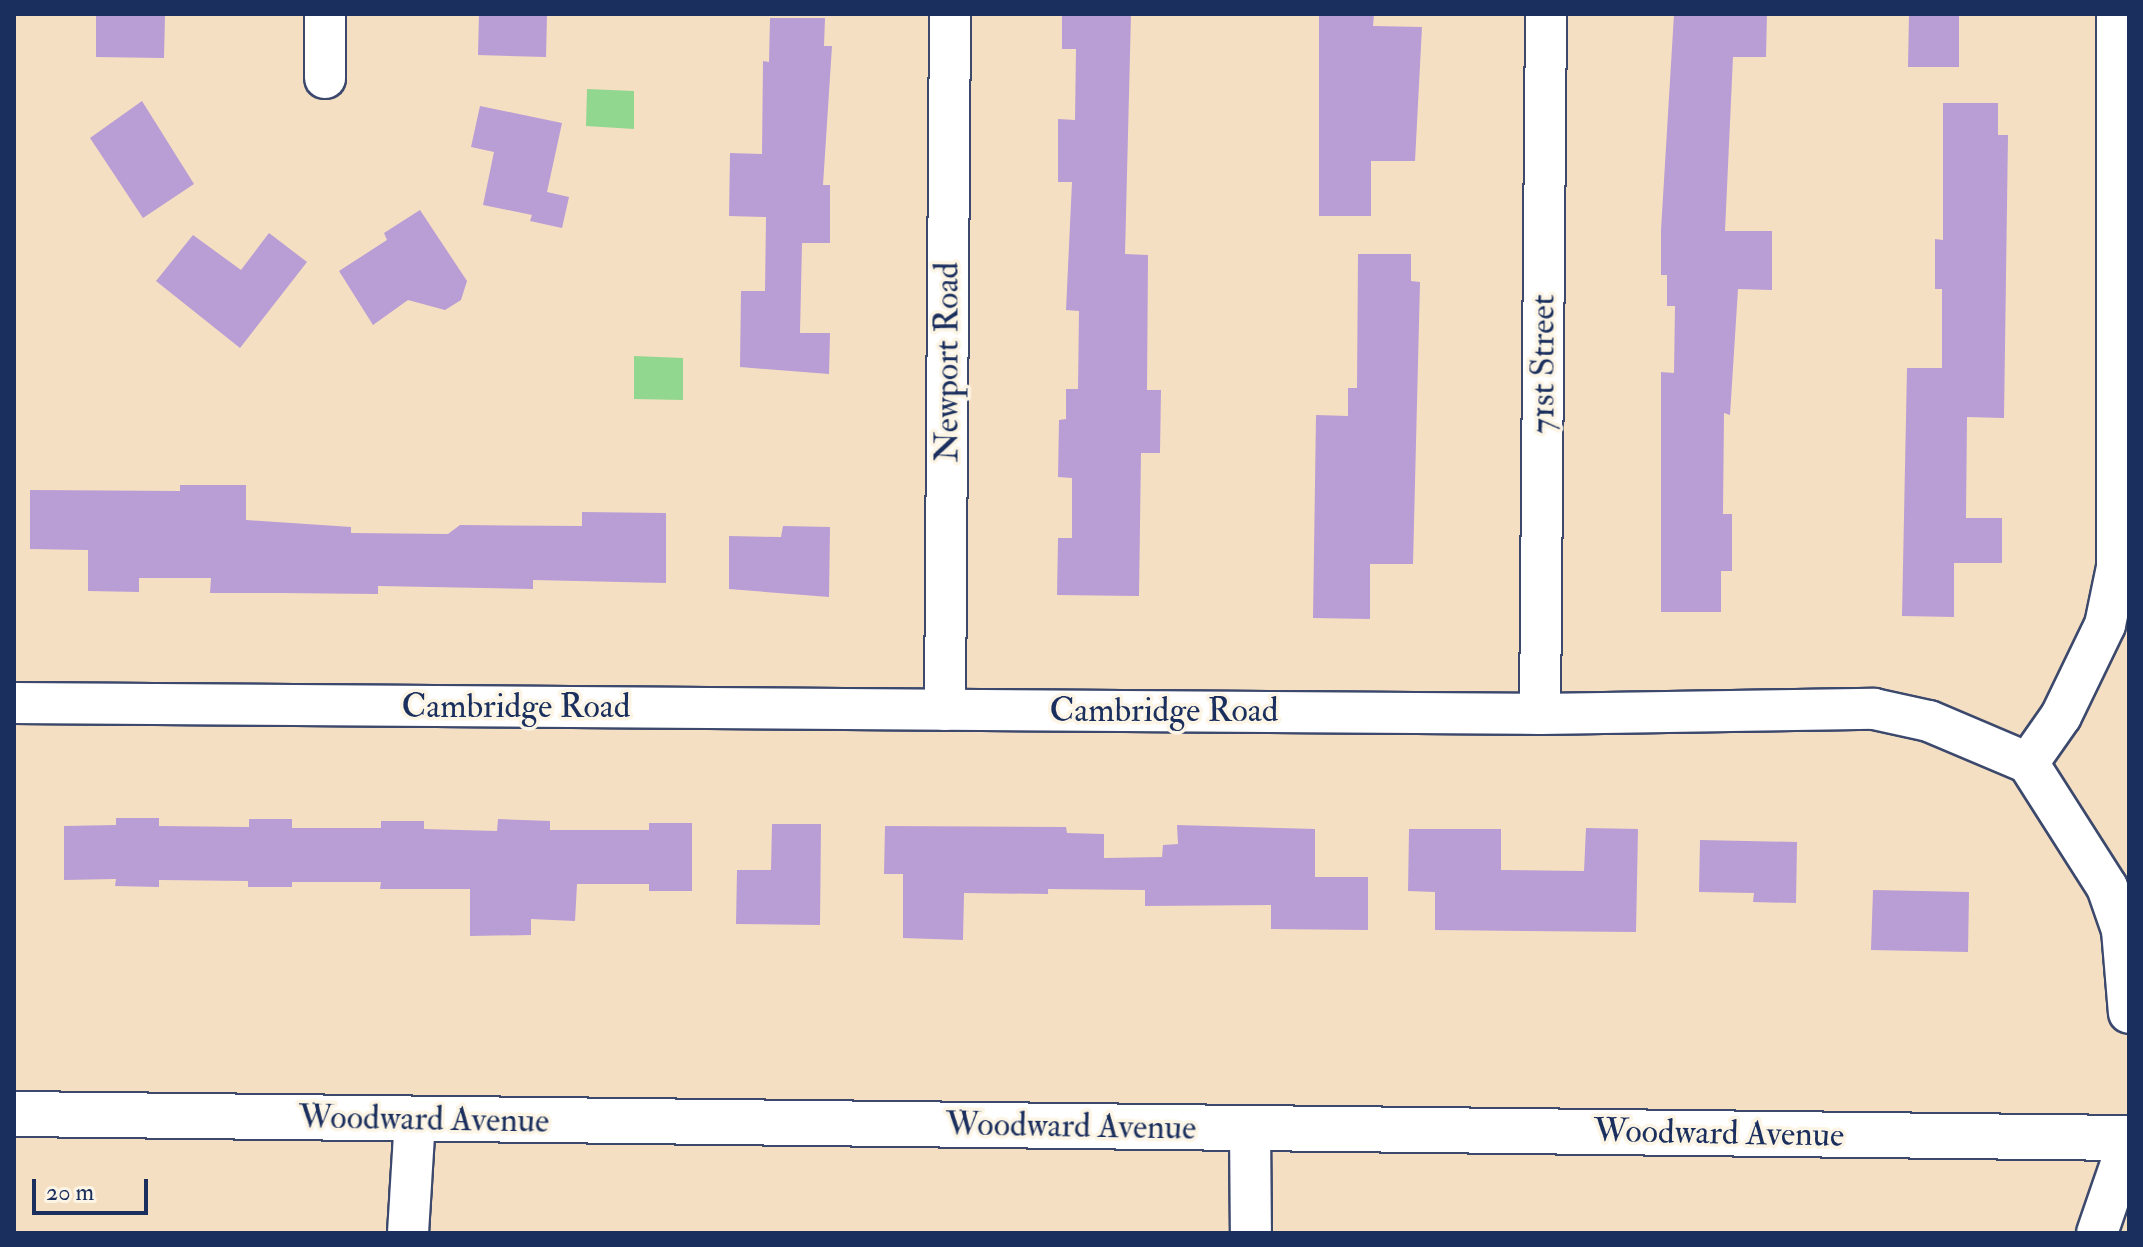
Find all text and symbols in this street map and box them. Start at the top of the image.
street label: Newport Road [927,262,967,462]
street label: 71st Street [1523,294,1563,434]
street label: Cambridge Road [402,687,630,727]
street label: Cambridge Road [1050,691,1278,731]
street label: Woodward Avenue [298,1096,550,1142]
street label: Woodward Avenue [945,1103,1197,1149]
street label: Woodward Avenue [1593,1110,1845,1156]
scale bar [36,1163,152,1213]
text: 20 m [46,1177,94,1208]

